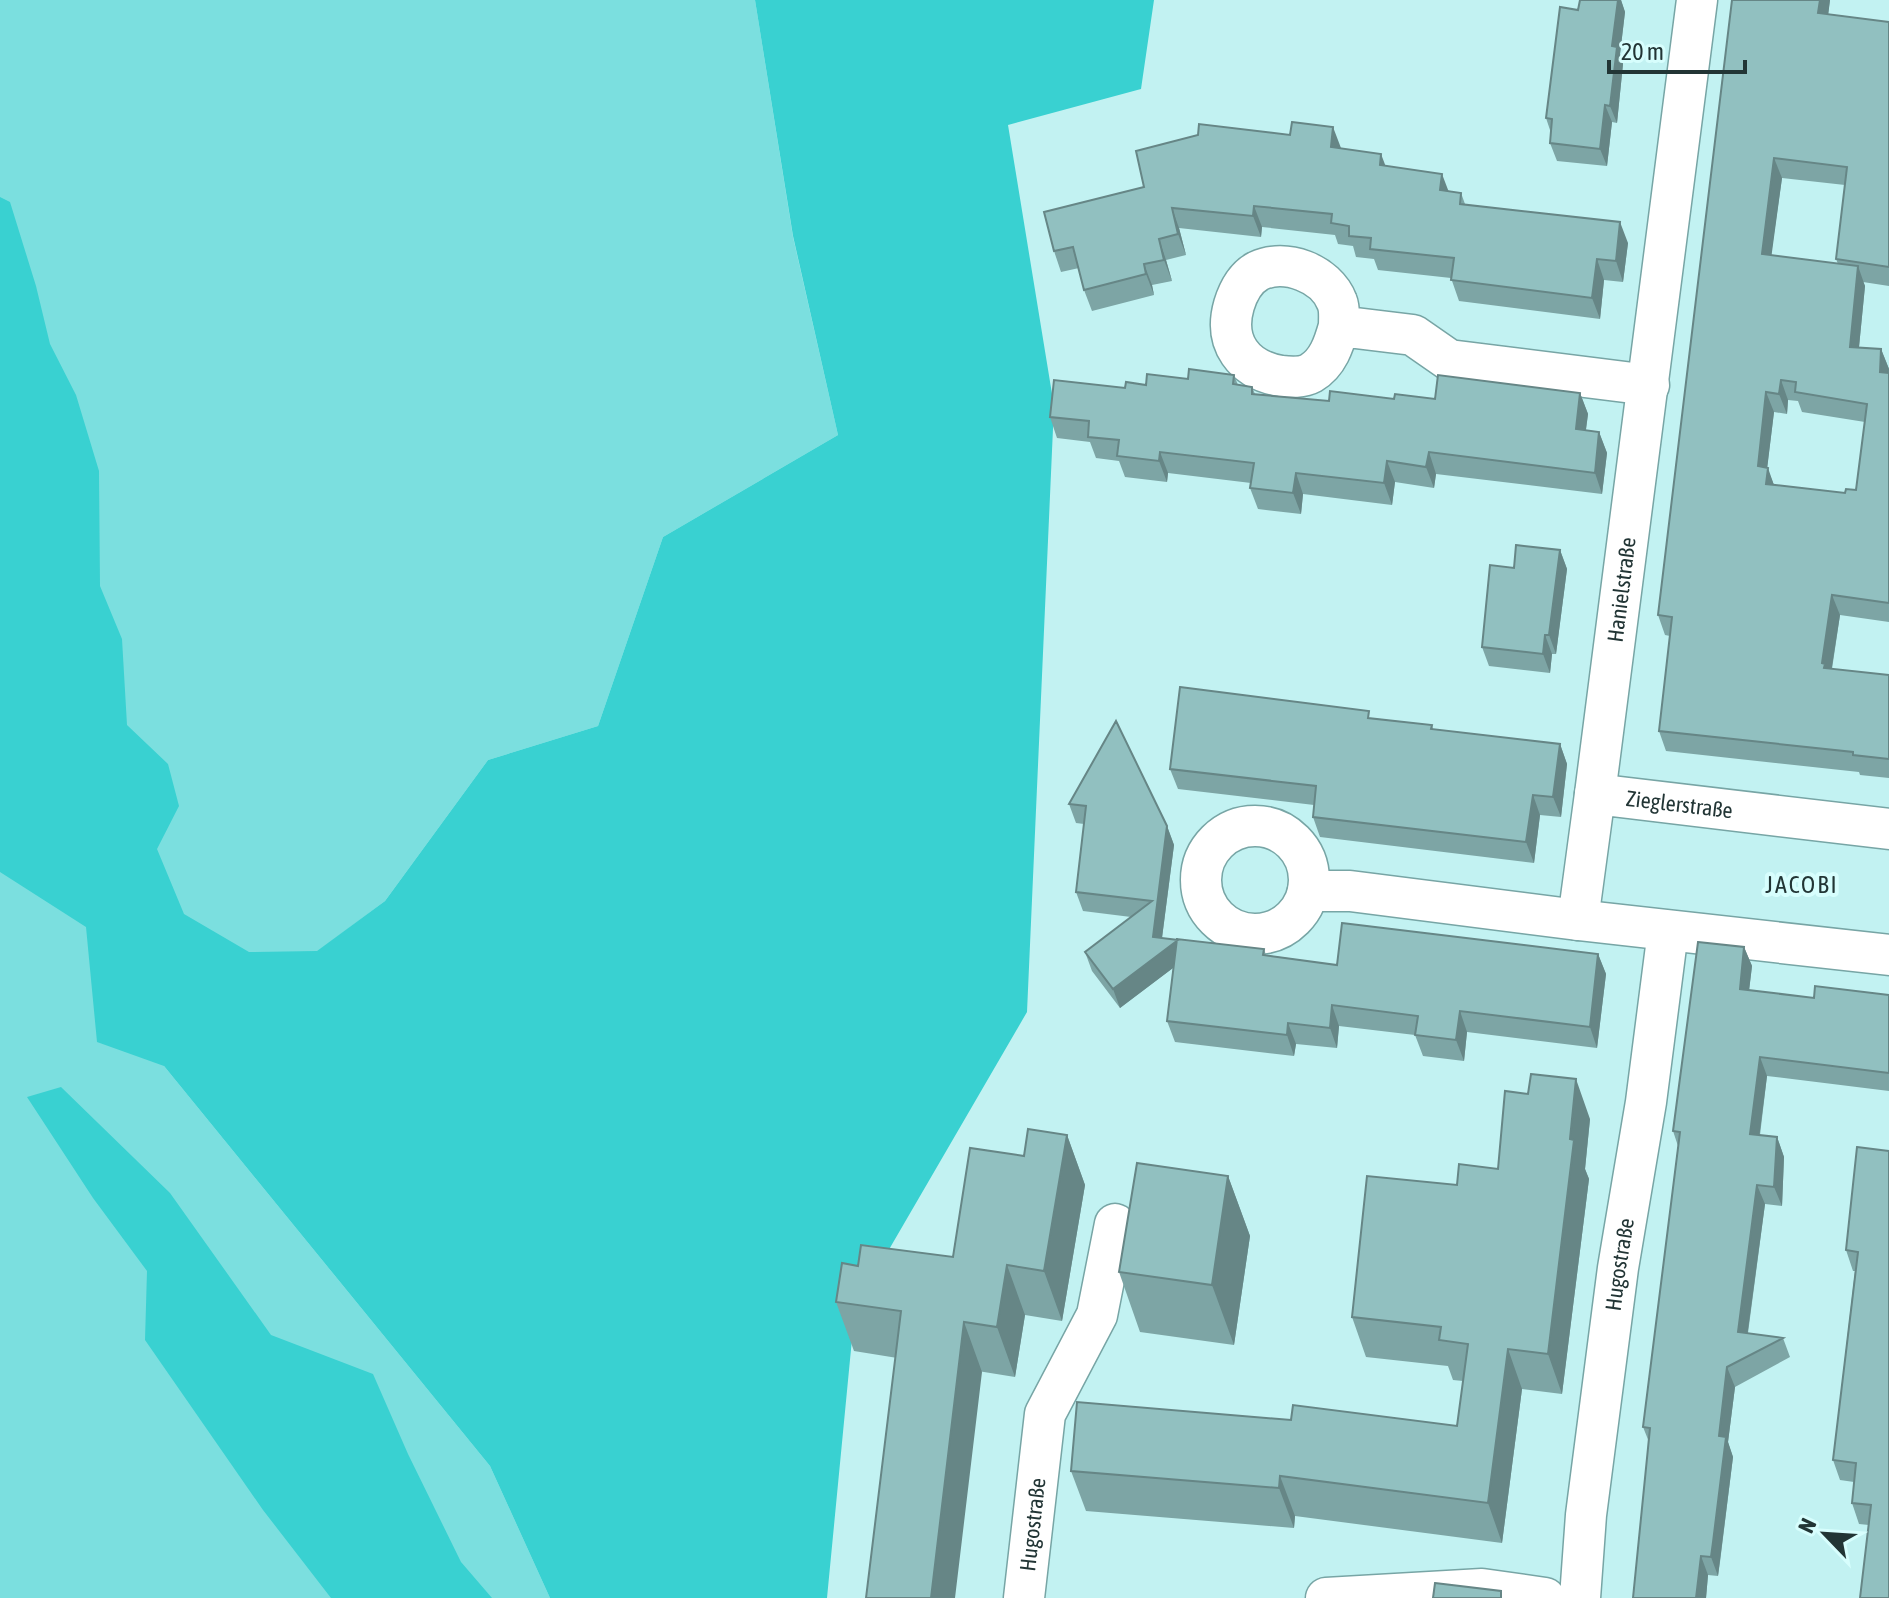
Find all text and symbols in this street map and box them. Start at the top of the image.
scale bar [1609,24,1745,74]
text: 20 m [1621,38,1664,65]
street label: Hanielstraße [1602,536,1641,644]
street label: Zieglerstraße [1625,785,1734,823]
district label: JACOBI [1765,871,1839,898]
street label: Hugostraße [1600,1216,1639,1312]
street label: Hugostraße [1014,1477,1051,1572]
north arrow [1785,1494,1865,1574]
text: N [1792,1514,1821,1537]

